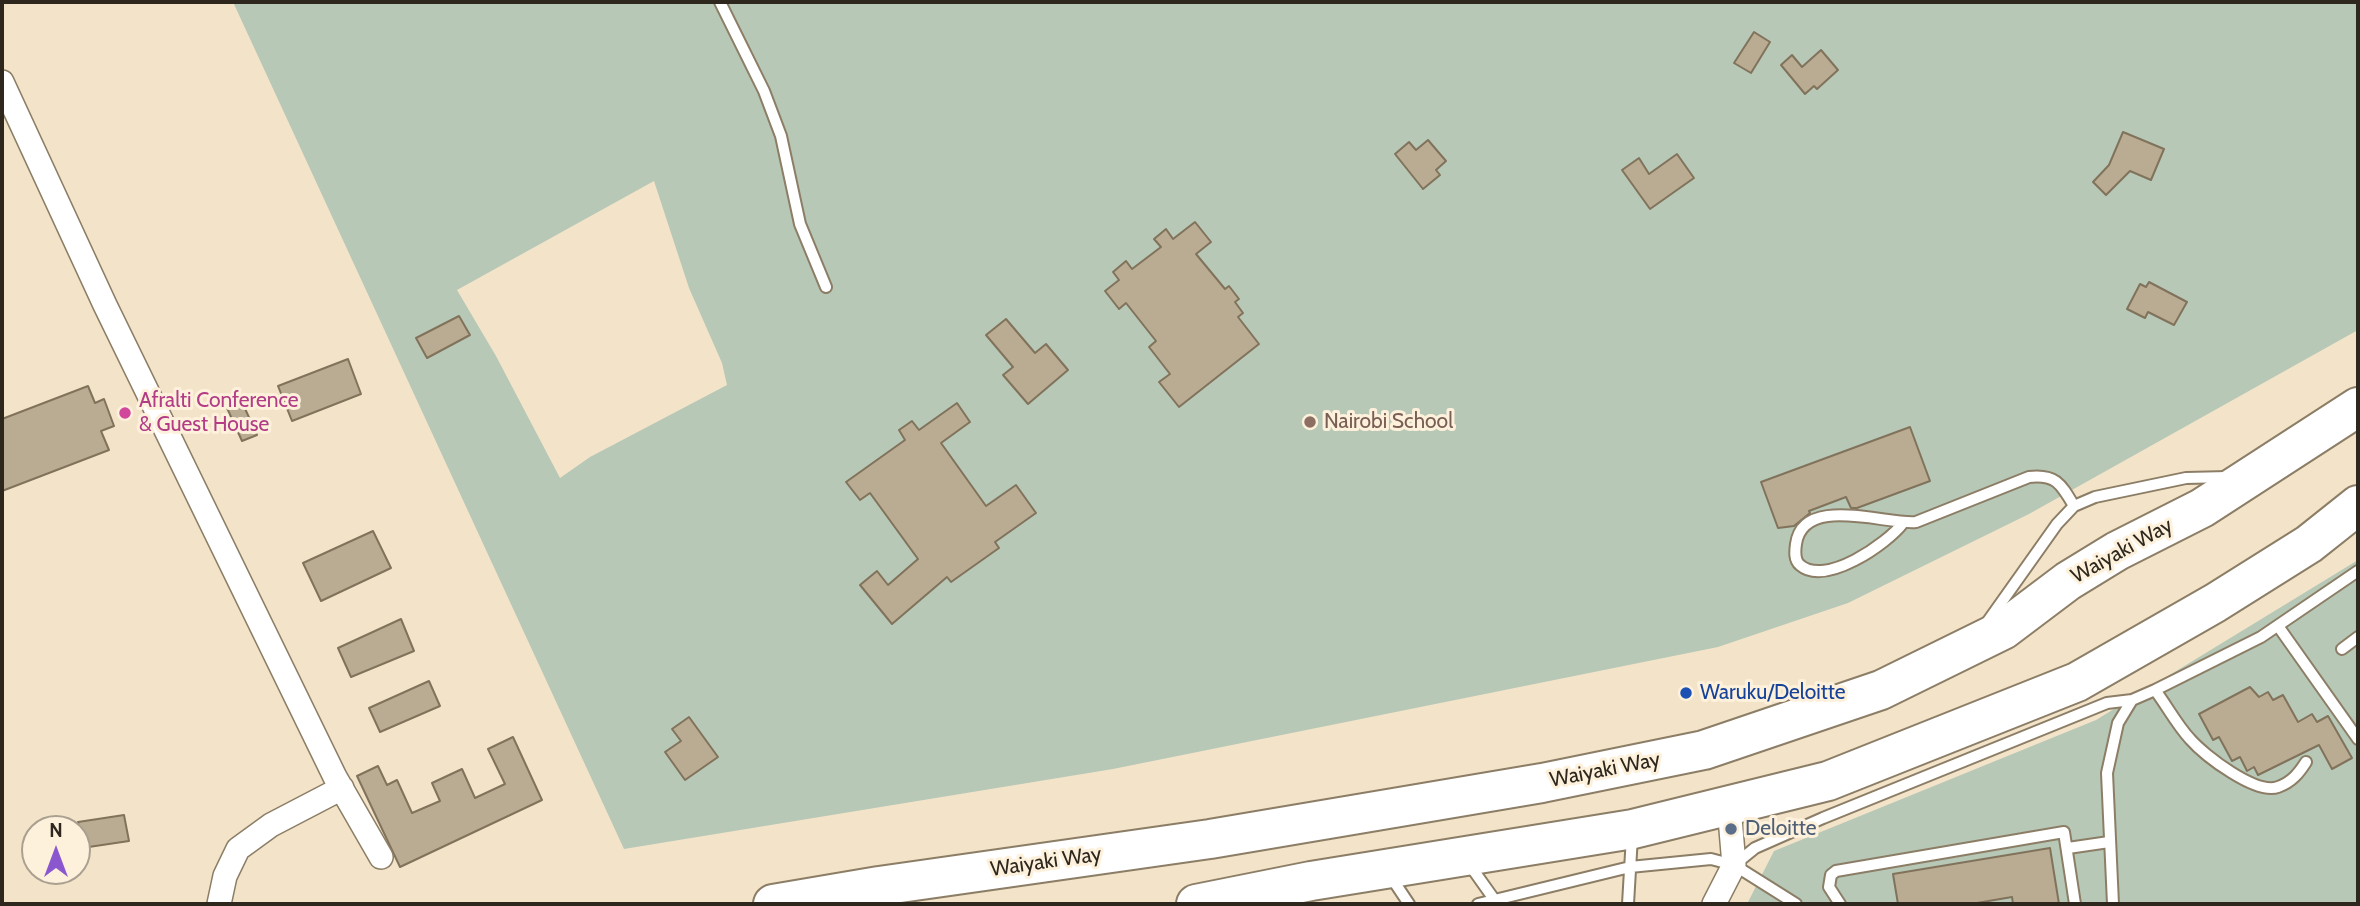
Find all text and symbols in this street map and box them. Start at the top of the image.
place label: Afralti Conference & Guest House [139,388,299,438]
marker: Afralti Conference & Guest House [117,405,133,421]
place label: Nairobi School [1324,409,1453,435]
marker: Nairobi School [1302,414,1318,430]
street label: Waiyaki Way [2067,513,2177,589]
place label: Waruku/Deloitte [1700,680,1846,706]
marker: Waruku/Deloitte [1678,685,1694,701]
street label: Waiyaki Way [1548,747,1662,793]
north arrow [21,815,91,885]
place label: Deloitte [1745,816,1817,842]
text: N [49,819,63,842]
marker: Deloitte [1723,821,1739,837]
street label: Waiyaki Way [989,842,1103,882]

